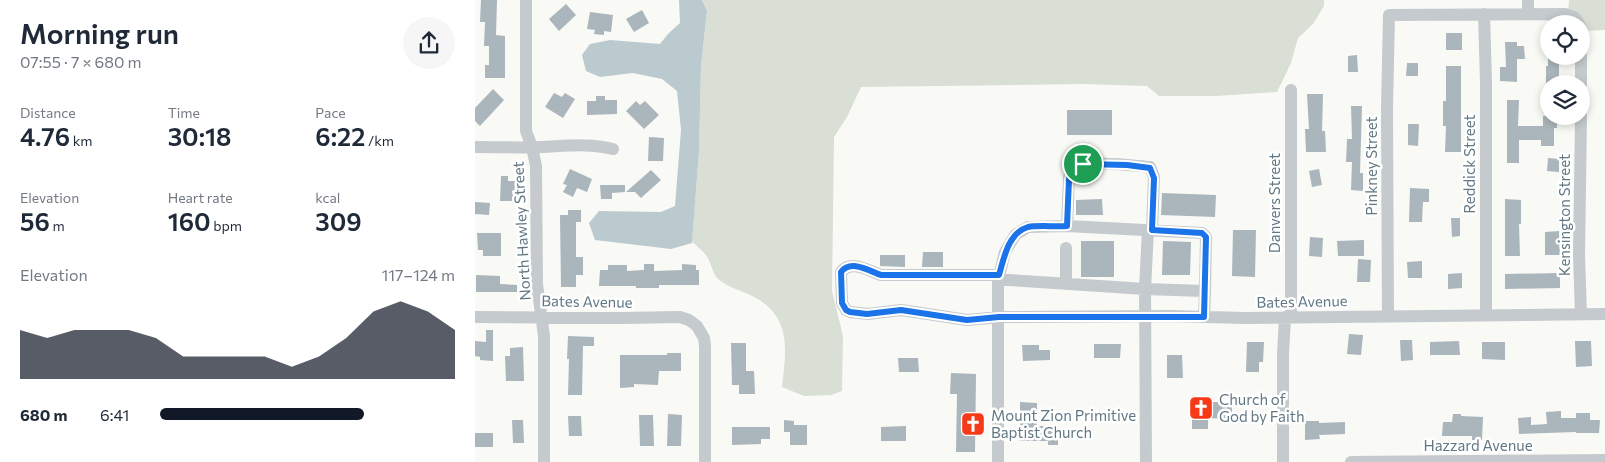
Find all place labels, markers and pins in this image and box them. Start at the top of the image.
pin [1062,143,1104,185]
place label: Church of God by Faith [1219,390,1305,425]
church icon: Church of God by Faith [1188,395,1214,421]
place label: Mount Zion Primitive Baptist Church [991,406,1136,441]
church icon: Mount Zion Primitive Baptist Church [960,411,986,437]

